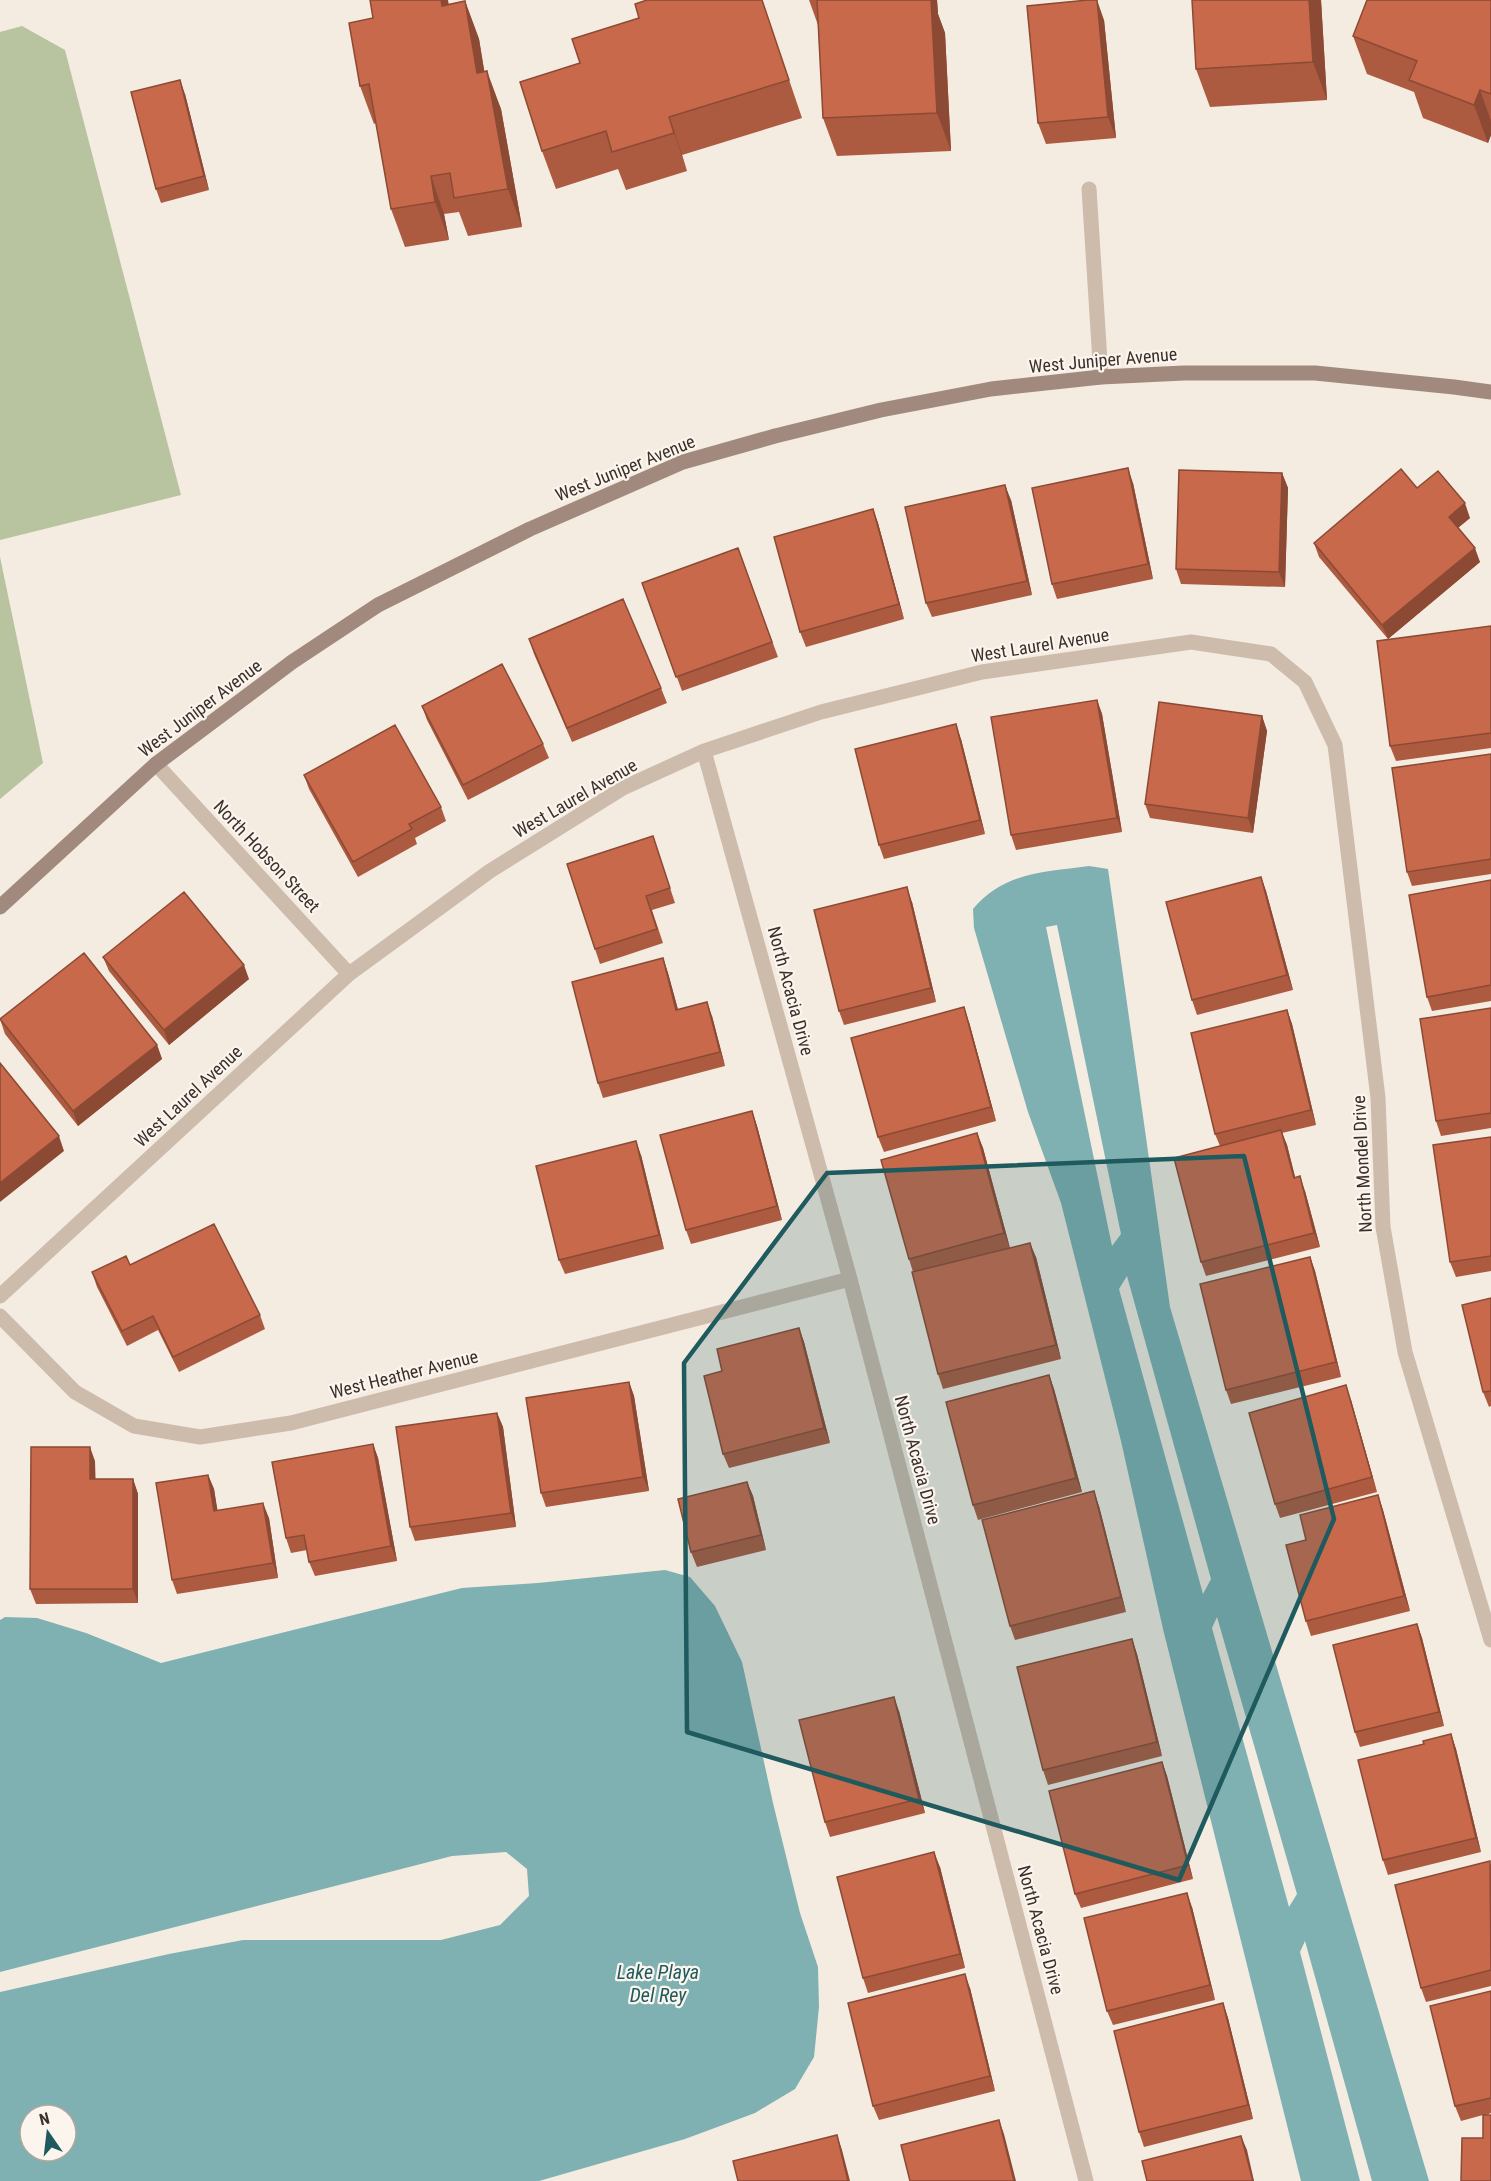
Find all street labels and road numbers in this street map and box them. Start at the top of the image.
street label: West Juniper Avenue [1028,343,1178,377]
street label: West Juniper Avenue [552,430,698,506]
street label: West Laurel Avenue [970,624,1110,666]
street label: West Juniper Avenue [134,655,266,761]
street label: West Laurel Avenue [509,754,641,842]
street label: North Hobson Street [210,796,324,916]
street label: North Acacia Drive [764,924,818,1058]
street label: West Laurel Avenue [130,1041,246,1151]
street label: North Mondel Drive [1348,1095,1376,1233]
street label: West Heather Avenue [328,1345,480,1403]
street label: North Acacia Drive [891,1393,945,1527]
street label: North Acacia Drive [1014,1863,1068,1997]

